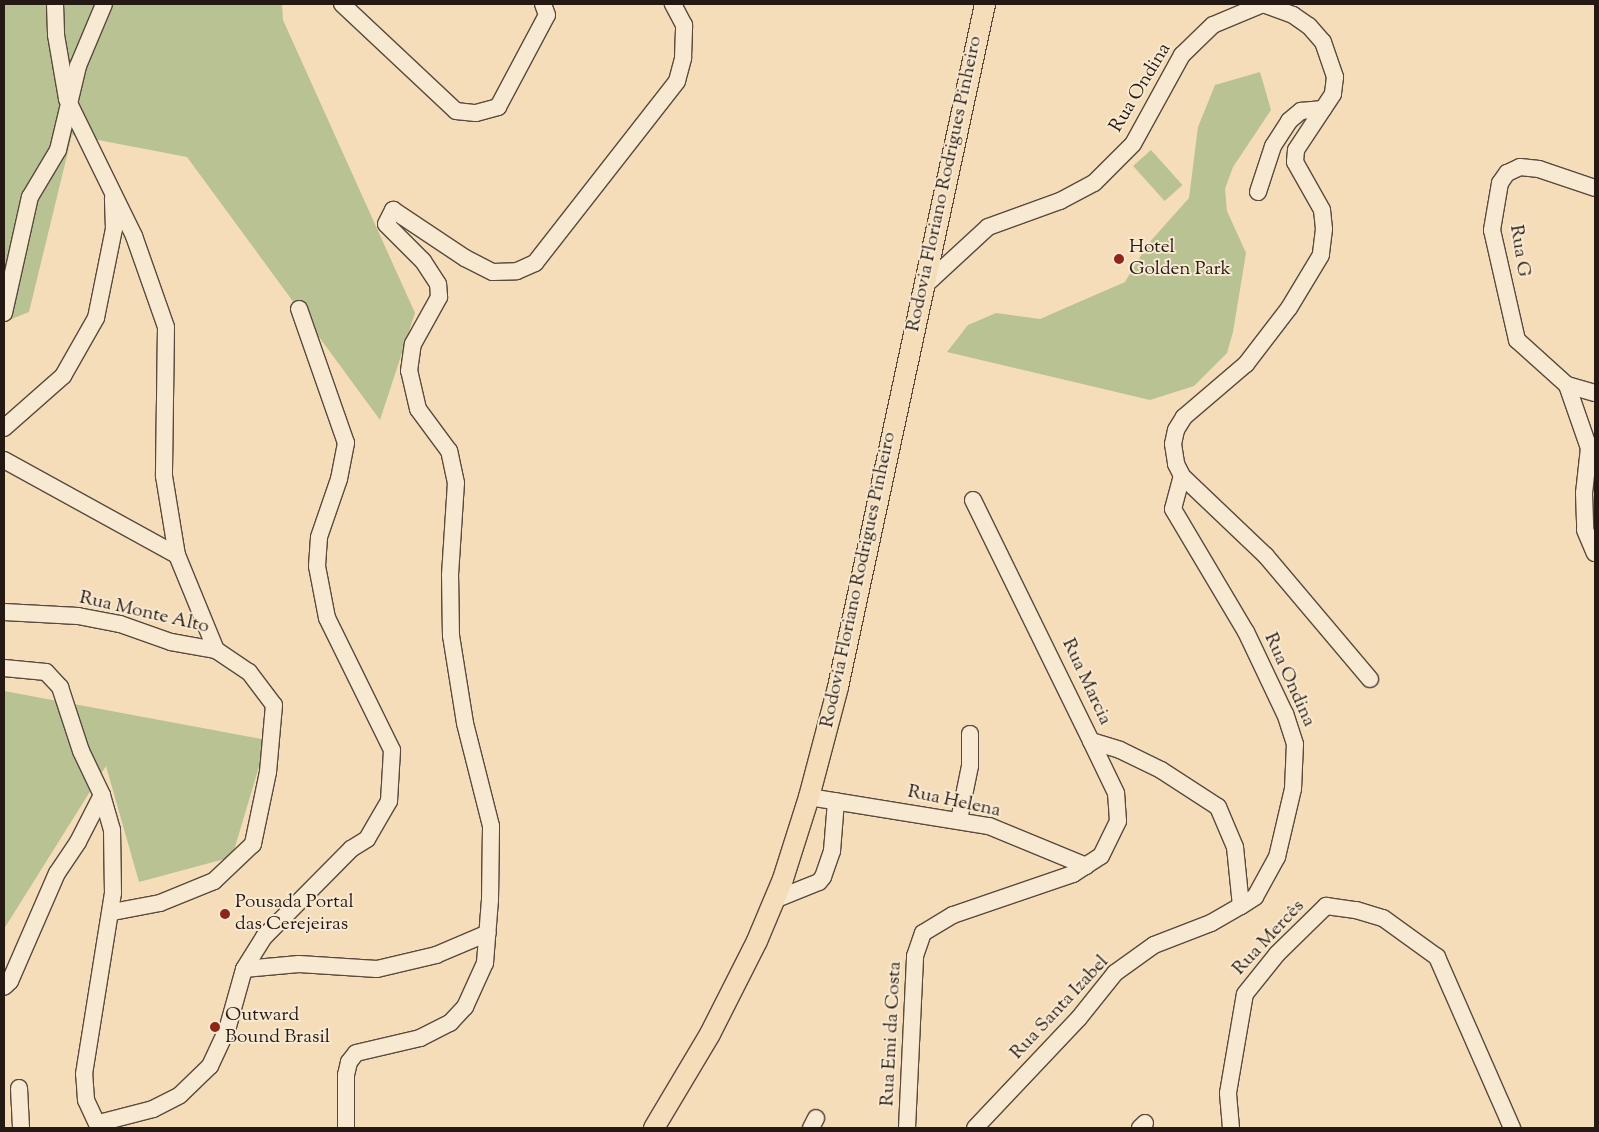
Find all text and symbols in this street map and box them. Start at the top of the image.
street label: Rodovia Floriano Rodrigues Pinheiro [903,34,987,334]
street label: Rua Ondina [1105,39,1177,137]
street label: Rua G [1504,223,1534,279]
place label: Hotel Golden Park [1129,237,1231,281]
marker: Hotel Golden Park [1113,253,1125,265]
street label: Rodovia Floriano Rodrigues Pinheiro [817,430,901,730]
street label: Rua Monte Alto [77,587,211,639]
street label: Rua Ondina [1258,630,1320,730]
street label: Rua Marcia [1056,635,1116,729]
street label: Rua Helena [905,781,1003,823]
place label: Pousada Portal das Cerejeiras [235,892,354,936]
street label: Rua Mercês [1228,896,1310,980]
marker: Pousada Portal das Cerejeiras [219,908,231,920]
street label: Rua Santa Izabel [1006,951,1114,1065]
street label: Rua Emi da Costa [877,961,907,1107]
place label: Outward Bound Brasil [225,1005,330,1049]
marker: Outward Bound Brasil [209,1021,221,1033]

